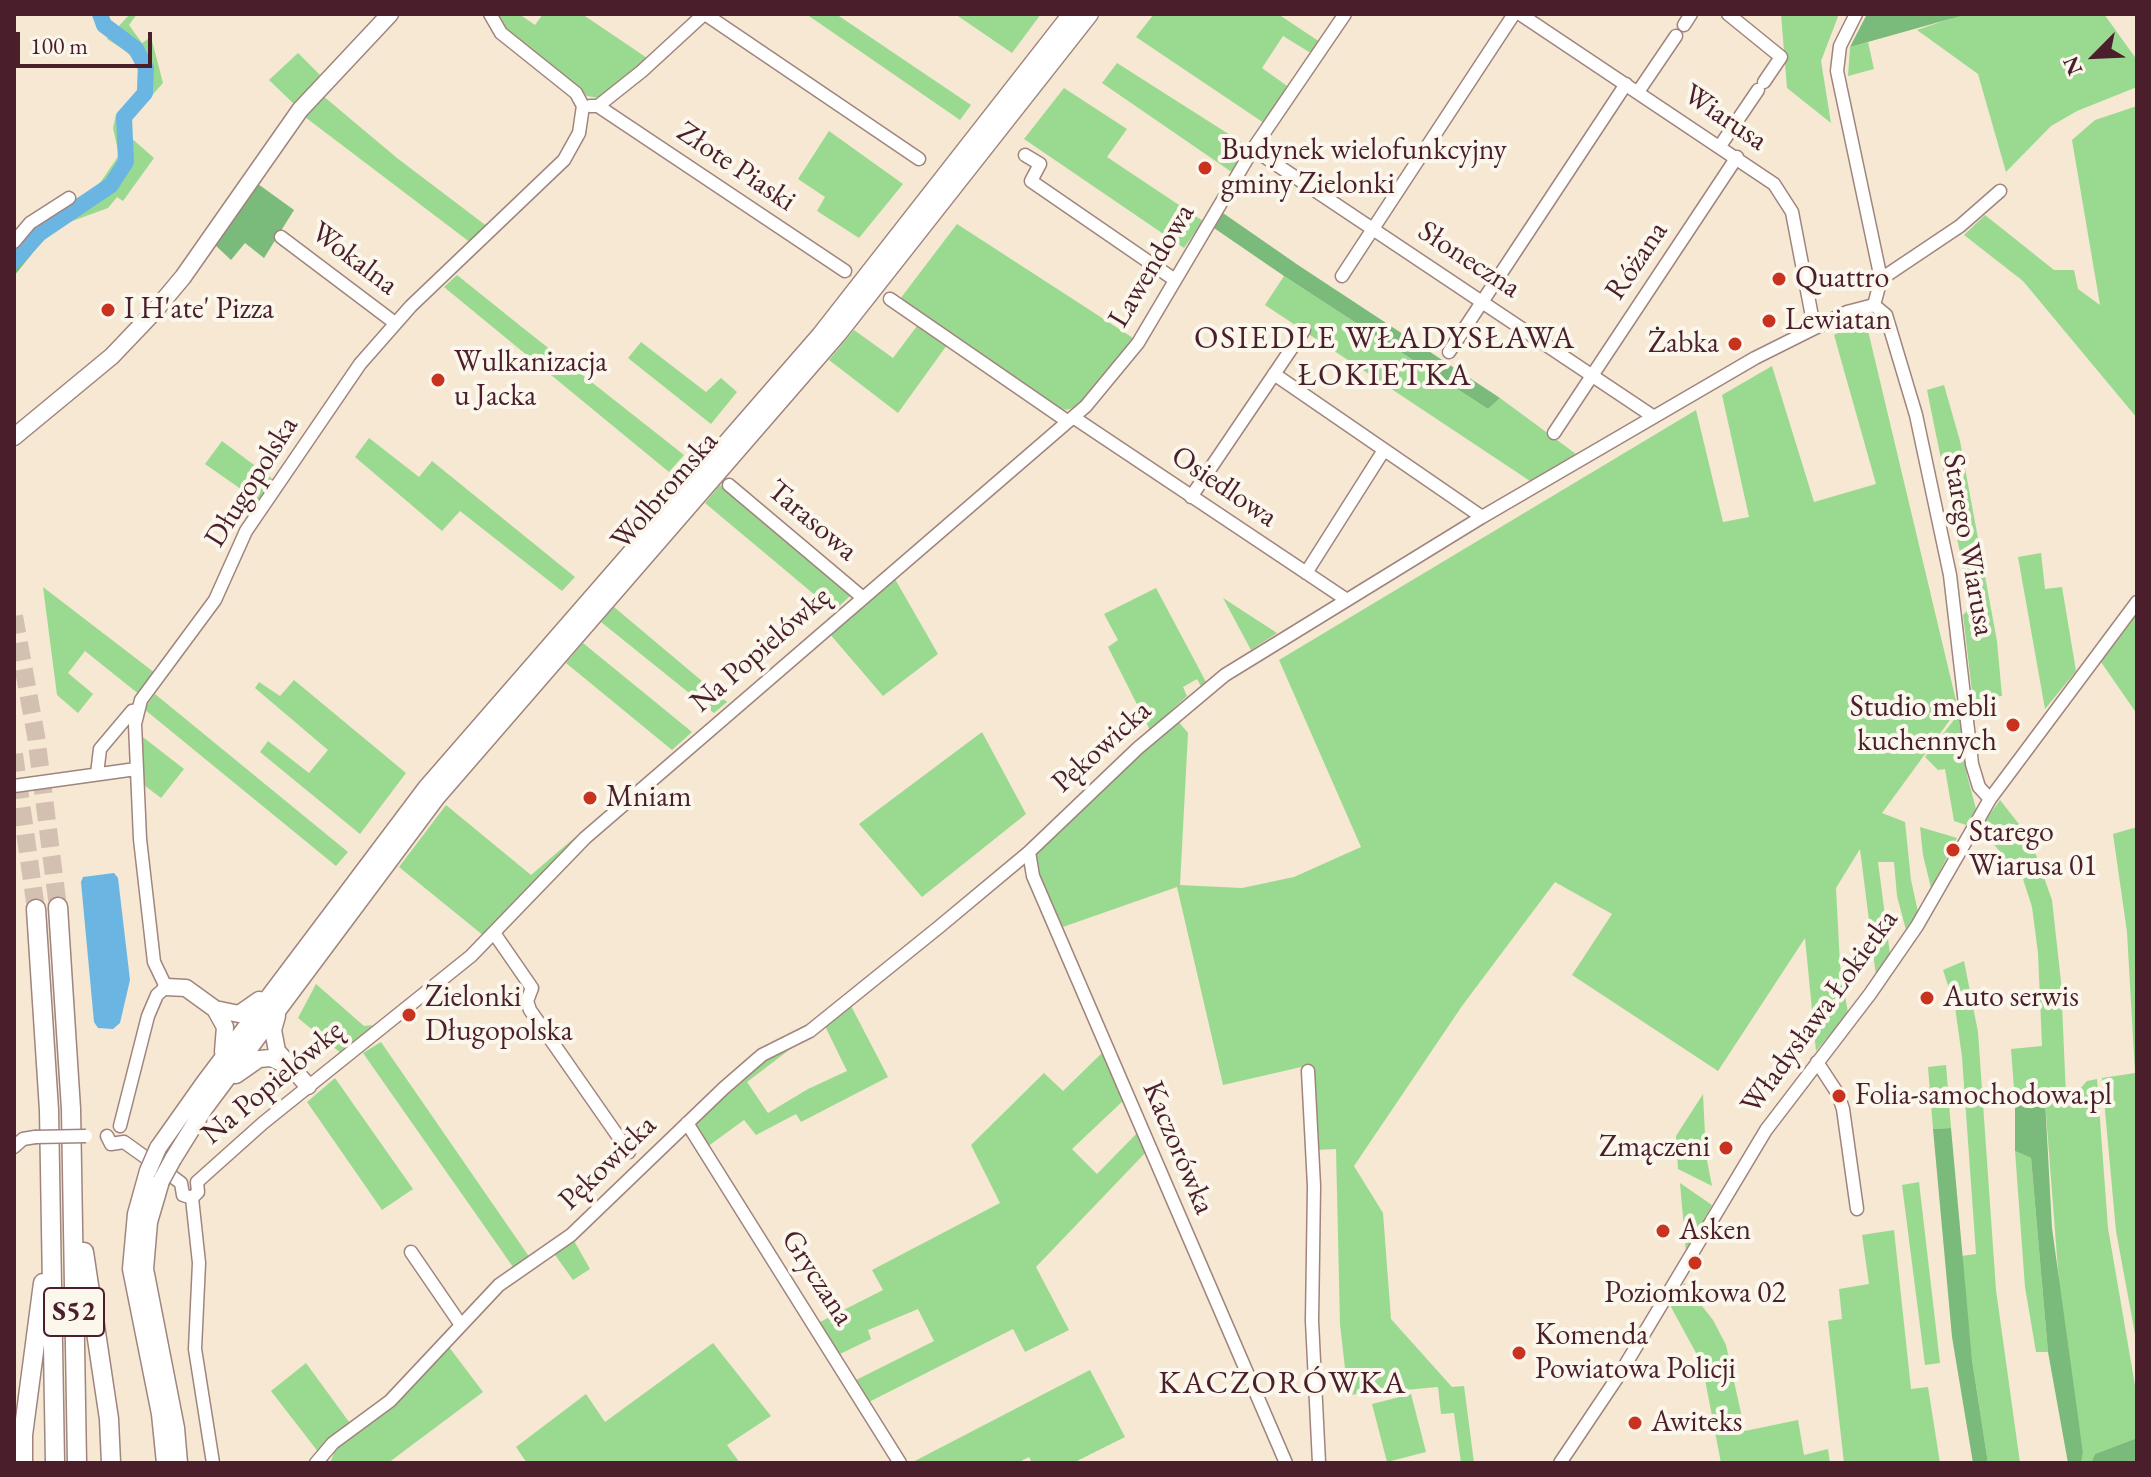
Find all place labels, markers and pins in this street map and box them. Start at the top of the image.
place label: Budynek wielofunkcyjny gminy Zielonki [1221,133,1507,204]
marker: Budynek wielofunkcyjny gminy Zielonki [1196,159,1214,177]
place label: Quattro [1795,261,1889,297]
marker: Quattro [1770,270,1788,288]
place label: I H'ate' Pizza [124,292,274,328]
marker: I H'ate' Pizza [99,301,117,319]
place label: Lewiatan [1785,303,1891,339]
marker: Lewiatan [1760,312,1778,330]
place label: Żabka [1648,326,1719,362]
marker: Żabka [1726,335,1744,353]
place label: Wulkanizacja u Jacka [454,345,607,416]
marker: Wulkanizacja u Jacka [429,371,447,389]
place label: Studio mebli kuchennych [1850,690,1997,760]
marker: Studio mebli kuchennych [2004,716,2022,734]
place label: Mniam [606,780,692,816]
marker: Mniam [581,789,599,807]
place label: Starego Wiarusa 01 [1969,815,2097,886]
marker: Starego Wiarusa 01 [1944,841,1962,859]
place label: Zielonki Długopolska [425,980,573,1050]
place label: Auto serwis [1943,980,2079,1016]
marker: Auto serwis [1918,989,1936,1007]
marker: Zielonki Długopolska [400,1006,418,1024]
place label: Folia-samochodowa.pl [1855,1078,2112,1114]
marker: Folia-samochodowa.pl [1830,1087,1848,1105]
place label: Zmączeni [1599,1130,1710,1166]
marker: Zmączeni [1717,1139,1735,1157]
place label: Asken [1679,1213,1751,1249]
marker: Asken [1654,1222,1672,1240]
marker: Poziomkowa 02 [1686,1254,1704,1272]
place label: Poziomkowa 02 [1604,1276,1786,1312]
place label: Komenda Powiatowa Policji [1535,1318,1736,1388]
marker: Komenda Powiatowa Policji [1510,1344,1528,1362]
place label: Awiteks [1651,1405,1742,1441]
marker: Awiteks [1626,1414,1644,1432]

